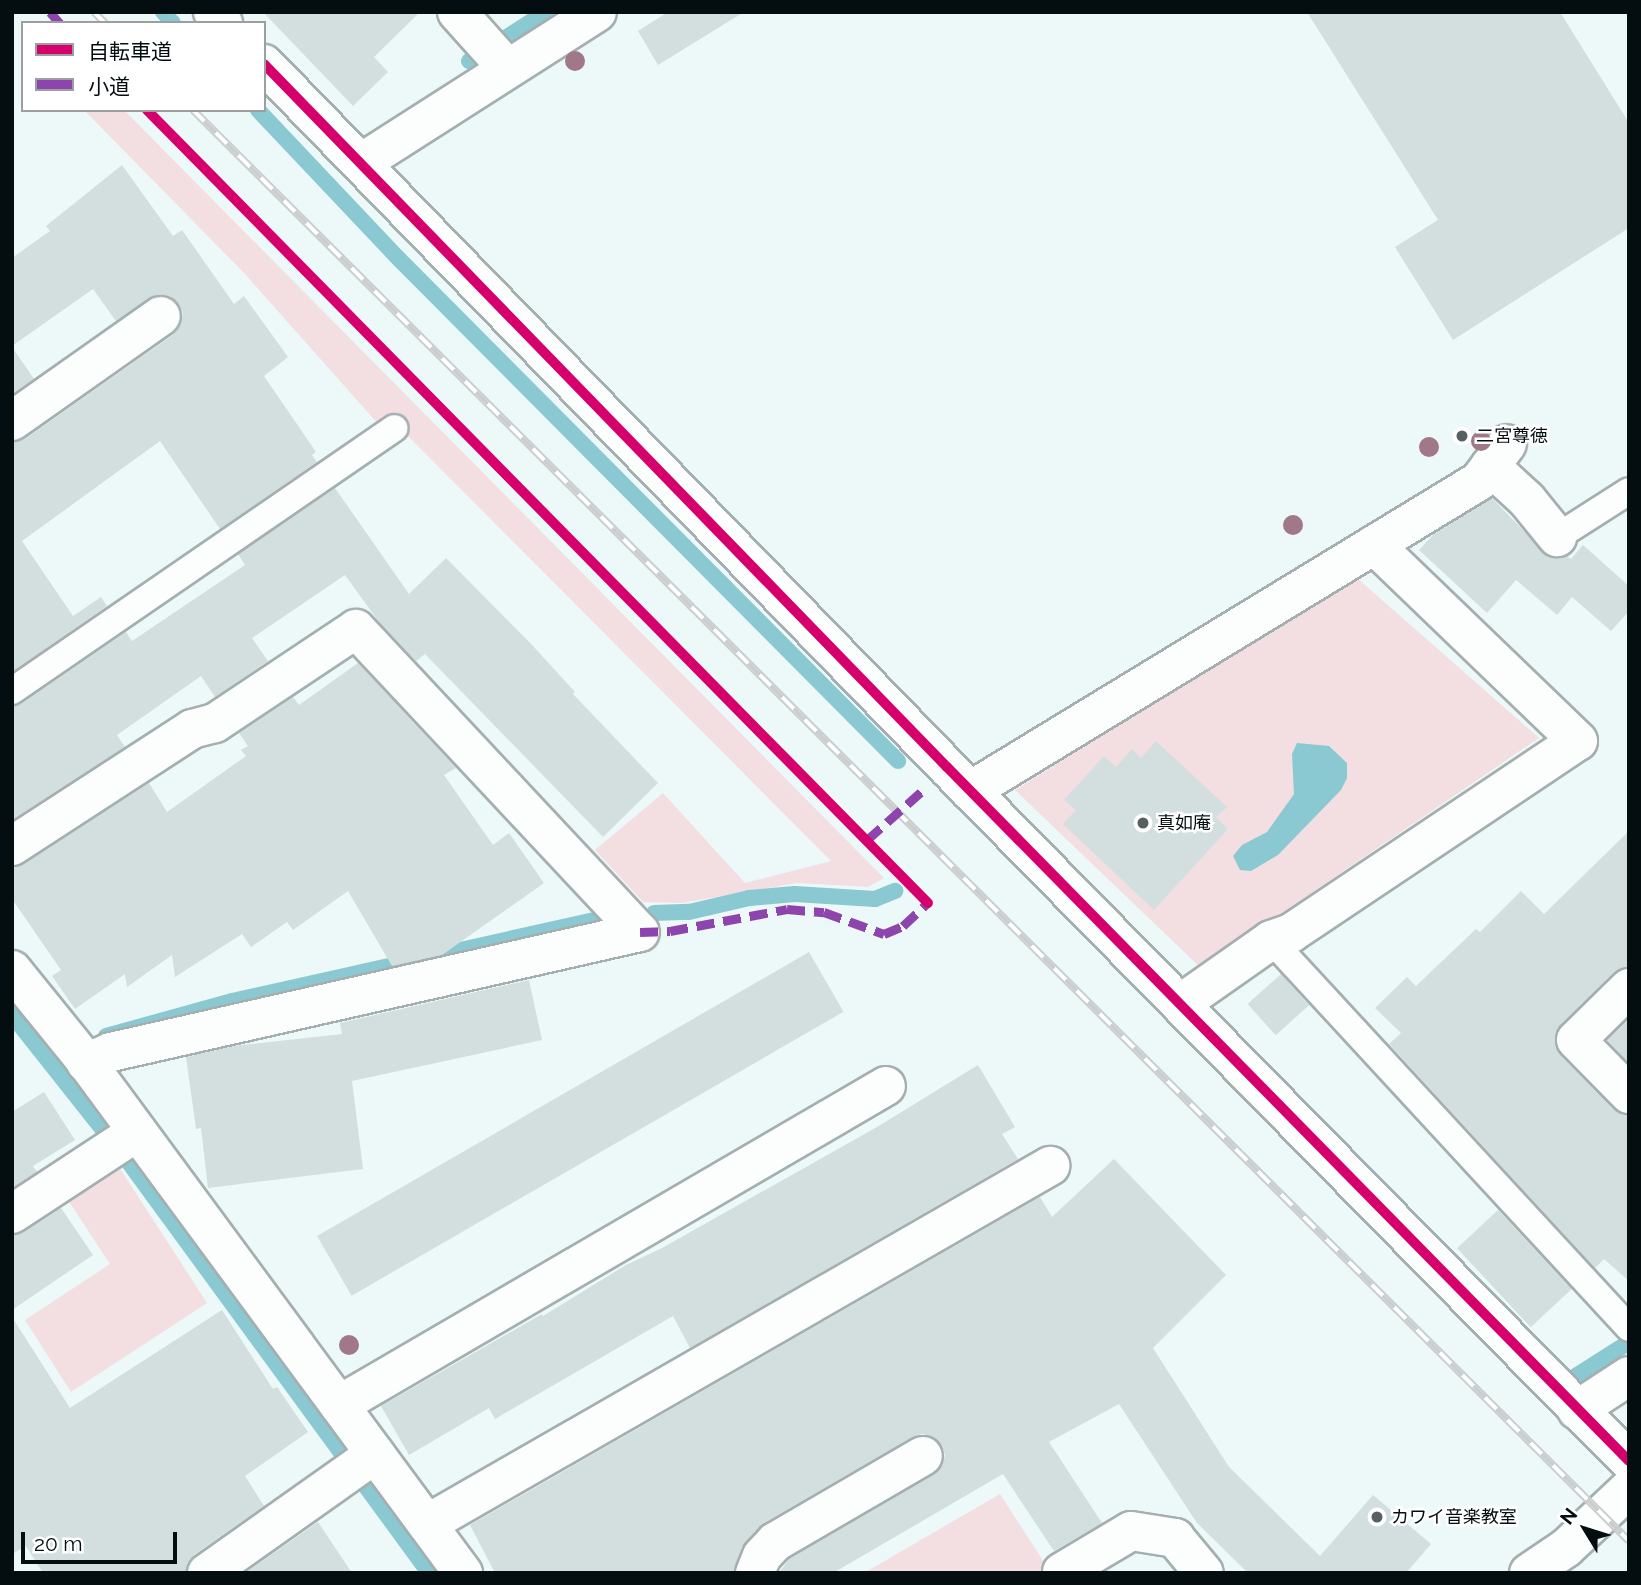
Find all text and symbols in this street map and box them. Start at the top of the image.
legend [21,21,266,112]
text: 自転車道 [88,39,172,64]
text: 小道 [88,74,130,99]
place label: 二宮尊徳 [1476,425,1548,447]
marker: 二宮尊徳 [1454,428,1470,444]
place label: 真如庵 [1157,812,1211,834]
marker: 真如庵 [1135,815,1151,831]
north arrow [1550,1494,1620,1564]
text: N [1555,1504,1582,1529]
place label: カワイ音楽教室 [1391,1506,1517,1528]
marker: カワイ音楽教室 [1369,1509,1385,1525]
scale bar [24,1518,180,1562]
text: 20 m [34,1531,82,1556]

